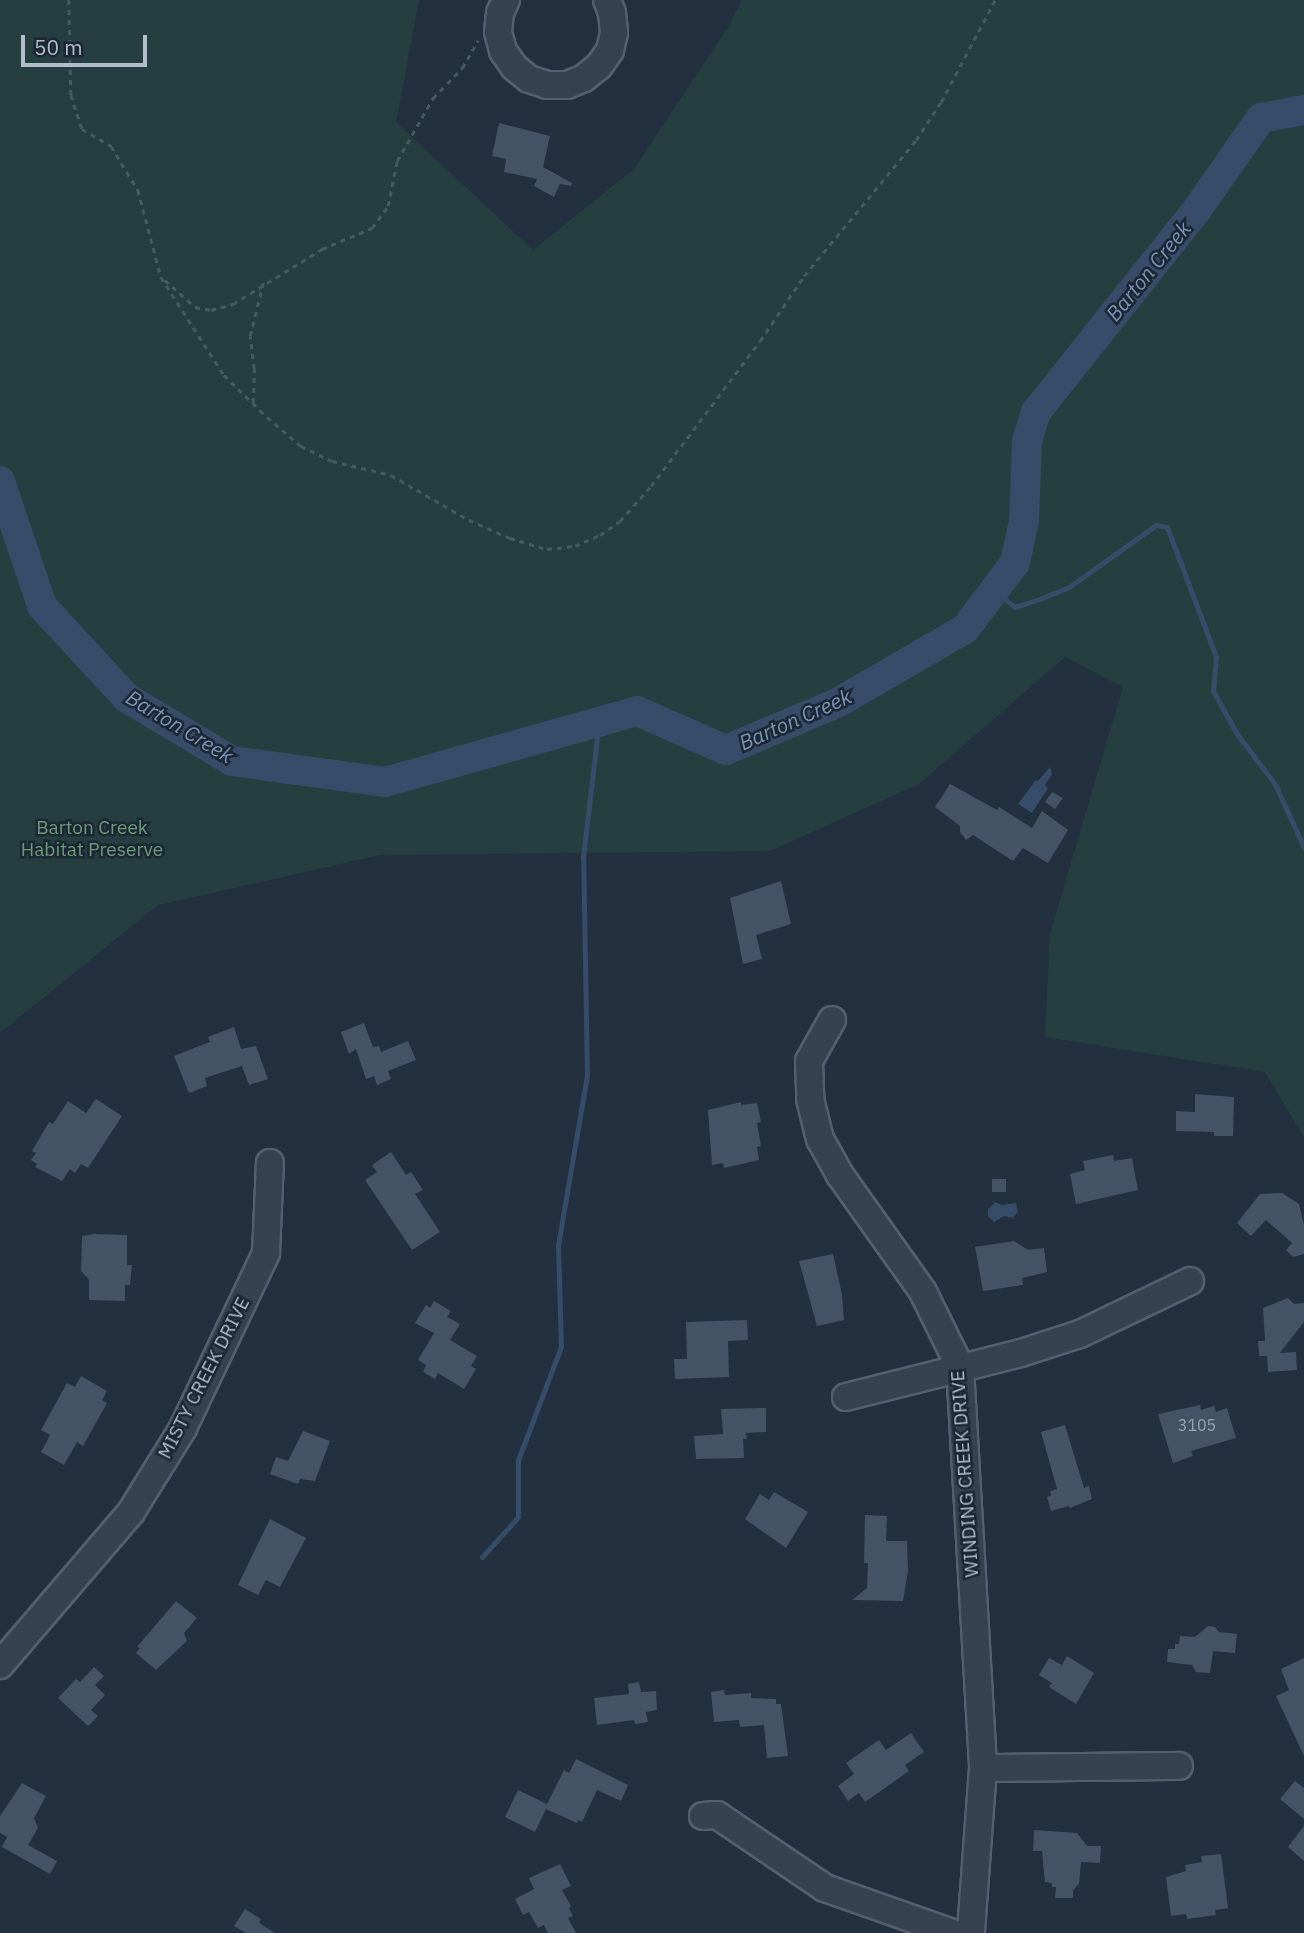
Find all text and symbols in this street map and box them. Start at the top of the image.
scale bar [24,21,150,65]
text: 50 m [34,33,83,61]
water label: Barton Creek [1100,216,1196,326]
water label: Barton Creek [735,683,855,755]
water label: Barton Creek [122,684,238,768]
park label: Barton Creek Habitat Preserve [21,817,163,861]
street label: MISTY CREEK DRIVE [153,1293,255,1463]
street label: WINDING CREEK DRIVE [946,1370,984,1578]
house number: 3105 [1178,1415,1216,1435]

